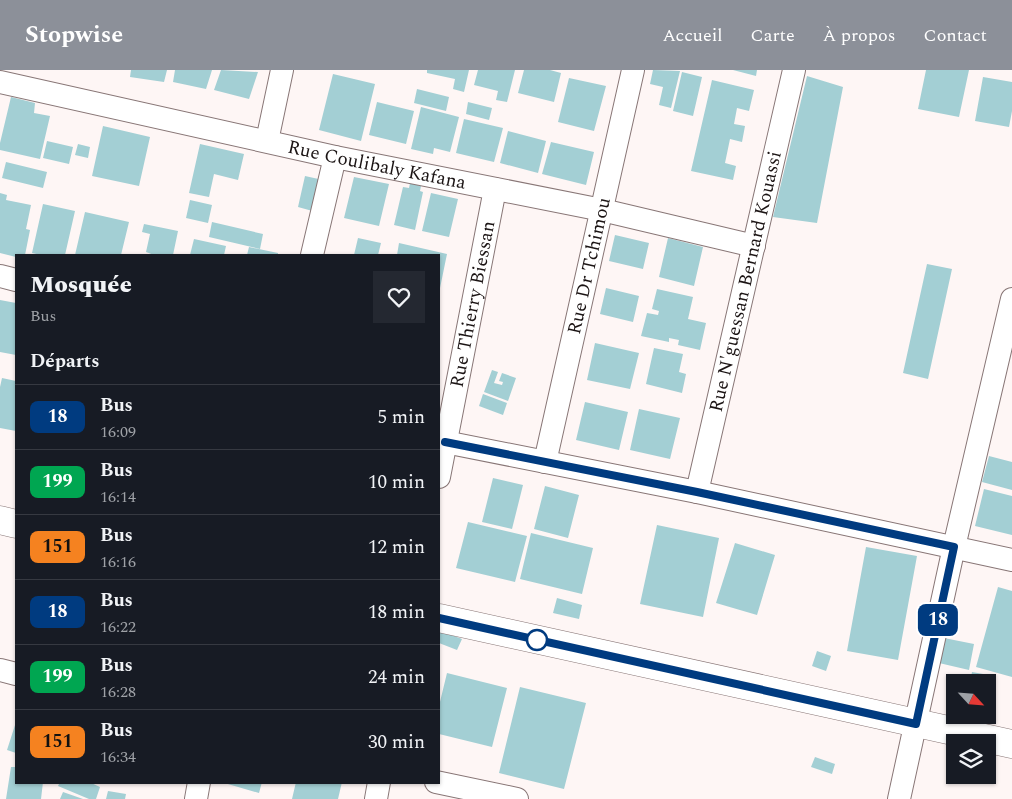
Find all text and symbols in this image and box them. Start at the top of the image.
text: Stopwise [25,17,123,53]
text: Accueil [662,22,723,49]
text: Carte [751,22,795,49]
text: À propos [823,22,896,49]
text: Contact [924,22,987,49]
street label: Rue Coulibaly Kafana [285,132,469,197]
street label: Rue N'guessan Bernard Kouassi [701,148,789,415]
street label: Rue Dr Tchimou [560,194,619,337]
street label: Rue Thierry Biessan [442,218,503,390]
text: Mosquée [30,267,132,303]
button: heart [373,271,425,323]
text: Bus [30,304,56,328]
text: Départs [30,347,100,376]
text: Bus [100,391,133,420]
text: 18 [47,403,68,430]
text: 5 min [377,403,425,432]
text: 16:09 [100,420,136,444]
text: Bus [100,456,133,485]
text: 199 [42,468,73,495]
text: 10 min [368,468,425,497]
text: 16:14 [100,485,136,509]
text: Bus [100,521,133,550]
text: 151 [42,533,73,560]
text: 12 min [368,533,425,562]
text: 16:16 [100,550,136,574]
text: Bus [100,586,133,615]
text: 18 [47,598,68,625]
text: 18 min [368,598,425,627]
line badge: 18 [916,604,960,636]
text: 18 [928,606,948,633]
text: 16:22 [100,615,136,639]
unlabelled marker [526,629,548,651]
text: Bus [100,651,133,680]
text: 199 [42,663,73,690]
text: 24 min [368,663,425,692]
north arrow [946,674,996,724]
map controls [946,674,996,784]
text: 16:28 [100,680,136,704]
text: Bus [100,716,133,745]
text: 151 [42,728,73,755]
text: 30 min [368,728,425,757]
button: layers [946,734,996,784]
text: 16:34 [100,745,136,769]

